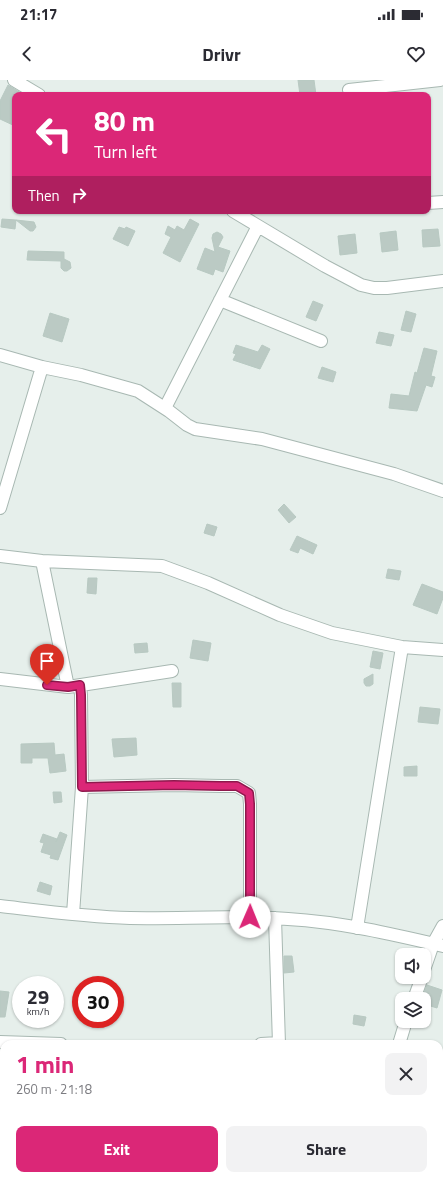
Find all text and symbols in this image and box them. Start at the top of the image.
text: 21:17 [20,3,57,26]
text: Drivr [202,41,241,68]
icon: back [16,43,38,65]
icon: heart [405,43,427,65]
text: 80 m [94,99,155,142]
icon: left [28,108,80,160]
text: Turn left [94,138,157,165]
text: Then [28,184,60,207]
icon: right [68,184,90,206]
pin [30,644,64,685]
icon: arrive [36,650,58,672]
position arrow [229,896,271,938]
map controls [395,948,431,1028]
button: sound [395,948,431,984]
speed limit sign: 30 [72,976,124,1028]
text: 29 [27,981,49,1012]
button: layers [395,992,431,1028]
text: km/h [27,1004,49,1019]
text: 1 min [16,1046,74,1082]
button: close [385,1053,427,1095]
text: 260 m · 21:18 [16,1079,92,1099]
button: Exit [16,1126,218,1172]
button: Share [226,1126,427,1172]

